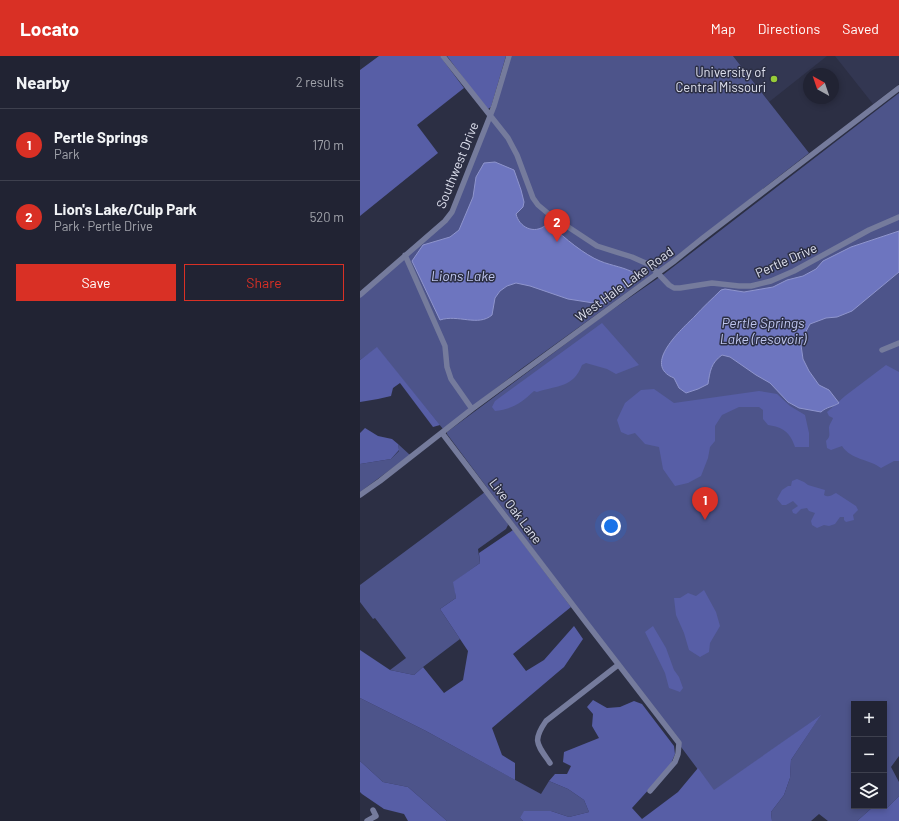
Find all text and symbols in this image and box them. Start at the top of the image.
text: Locato [20,17,79,40]
text: Map [711,20,736,37]
text: Directions [758,20,820,37]
text: Saved [842,20,879,37]
place label: University of Central Missouri [675,64,766,95]
north arrow [803,68,839,104]
text: Nearby [16,72,70,92]
text: 2 results [296,74,344,90]
marker: University of Central Missouri [769,74,779,84]
street label: Southwest Drive [432,119,482,211]
text: Pertle Springs [54,128,148,146]
text: 1 [27,137,31,153]
text: 170 m [313,137,344,153]
text: Park [54,146,80,162]
text: Lion's Lake/Culp Park [54,200,197,218]
text: 2 [25,209,33,225]
text: 520 m [310,209,344,225]
pin: 2 [544,209,570,242]
text: Park · Pertle Drive [54,218,153,234]
street label: Pertle Drive [753,239,819,281]
street label: West Hale Lake Road [572,243,676,325]
button: Save [16,264,176,301]
button: Share [184,264,344,301]
water label: Lions Lake [431,267,495,284]
water label: Pertle Springs Lake (resovoir) [720,314,807,347]
street label: Live Oak Lane [486,475,546,547]
pin: 1 [692,487,718,520]
your location [601,516,621,536]
map controls [851,701,887,809]
button: + [851,701,887,737]
button: − [851,737,887,773]
button: layers [851,773,887,809]

